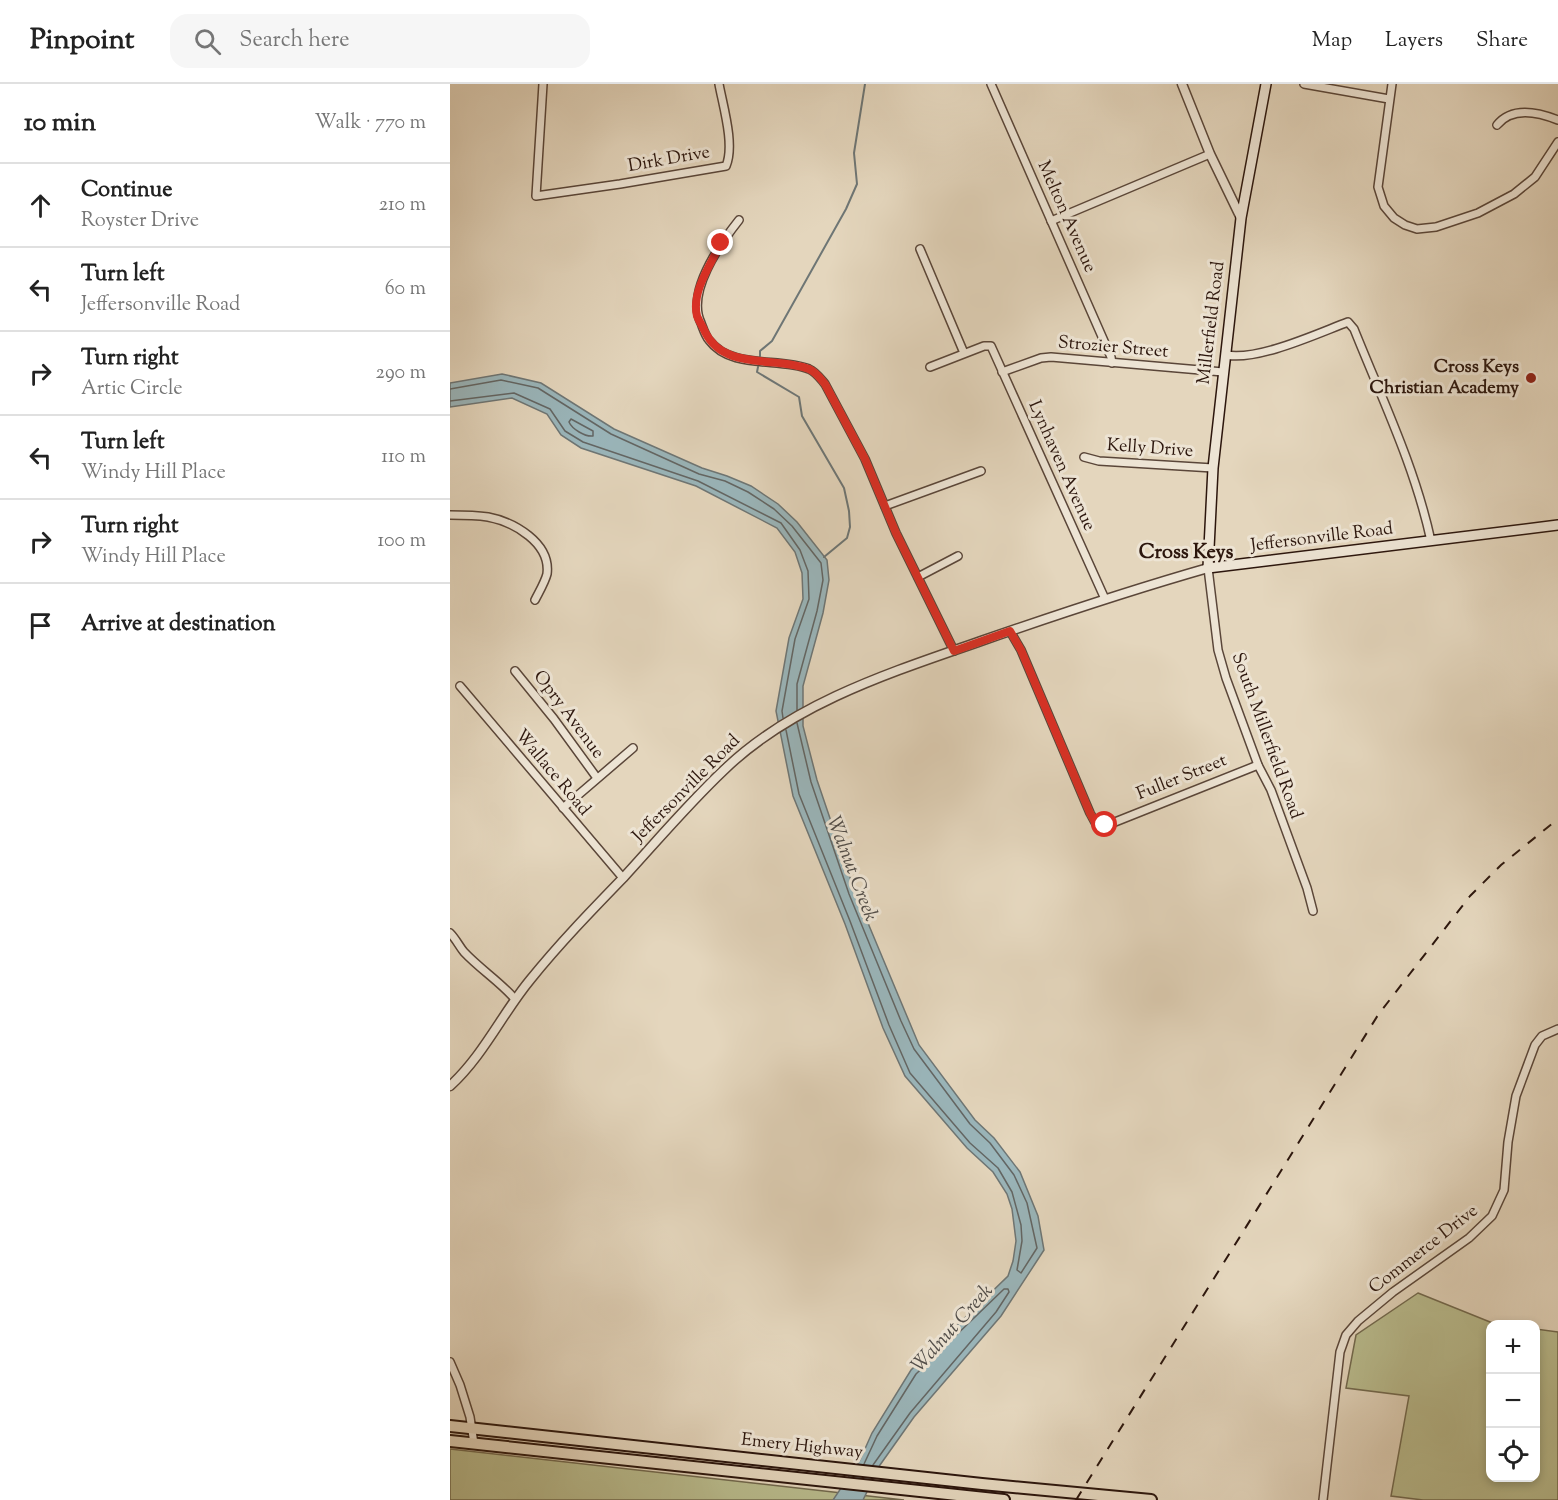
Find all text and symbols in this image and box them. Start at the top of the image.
search box [170,14,590,68]
text: Pinpoint [30,21,134,61]
icon: search [191,25,224,58]
text: Search here [239,25,350,57]
text: Map [1312,26,1352,56]
text: Layers [1385,26,1443,56]
text: Share [1476,26,1528,56]
text: 10 min [24,105,96,142]
text: Walk · 770 m [314,109,426,138]
street label: Dirk Drive [626,140,712,180]
street label: Melton Avenue [1030,157,1102,277]
text: Continue [81,175,172,207]
icon: ahead [24,189,57,222]
text: 210 m [379,191,426,220]
text: Royster Drive [81,207,199,236]
route end [707,229,733,255]
text: Turn left [81,259,164,291]
street label: Millerfield Road [1192,260,1232,386]
icon: left [24,273,57,306]
text: 60 m [385,275,426,304]
text: Jeffersonville Road [81,291,240,320]
street label: Strozier Street [1057,330,1169,366]
text: Turn right [81,343,178,375]
place label: Cross Keys Christian Academy [1370,355,1519,402]
icon: right [24,357,57,390]
text: 290 m [376,359,426,388]
marker: Cross Keys Christian Academy [1524,371,1538,385]
text: Artic Circle [81,375,183,404]
street label: Lynhaven Avenue [1021,397,1101,535]
text: Turn left [81,427,164,459]
street label: Kelly Drive [1106,433,1194,465]
icon: left [24,441,57,474]
text: 110 m [381,443,426,472]
text: Windy Hill Place [81,459,226,488]
text: Turn right [81,511,178,543]
street label: Jeffersonville Road [1248,516,1395,560]
icon: right [24,525,57,558]
text: 100 m [377,527,426,556]
district label: Cross Keys [1139,539,1233,568]
text: Windy Hill Place [81,543,226,572]
icon: arrive [24,609,57,642]
text: Arrive at destination [81,609,276,641]
street label: South Millerfield Road [1224,649,1308,823]
street label: Opry Avenue [526,665,610,765]
street label: Wallace Road [508,724,596,822]
street label: Jeffersonville Road [626,729,747,850]
street label: Fuller Street [1133,748,1231,808]
route start [1091,811,1117,837]
water label: Walnut Creek [818,812,884,926]
street label: Commerce Drive [1364,1199,1484,1301]
water label: Walnut Creek [905,1278,1001,1380]
map controls [1486,1320,1540,1482]
button: + [1486,1320,1540,1374]
button: − [1486,1374,1540,1428]
street label: Emery Highway [740,1428,864,1466]
button: locate [1486,1428,1540,1482]

